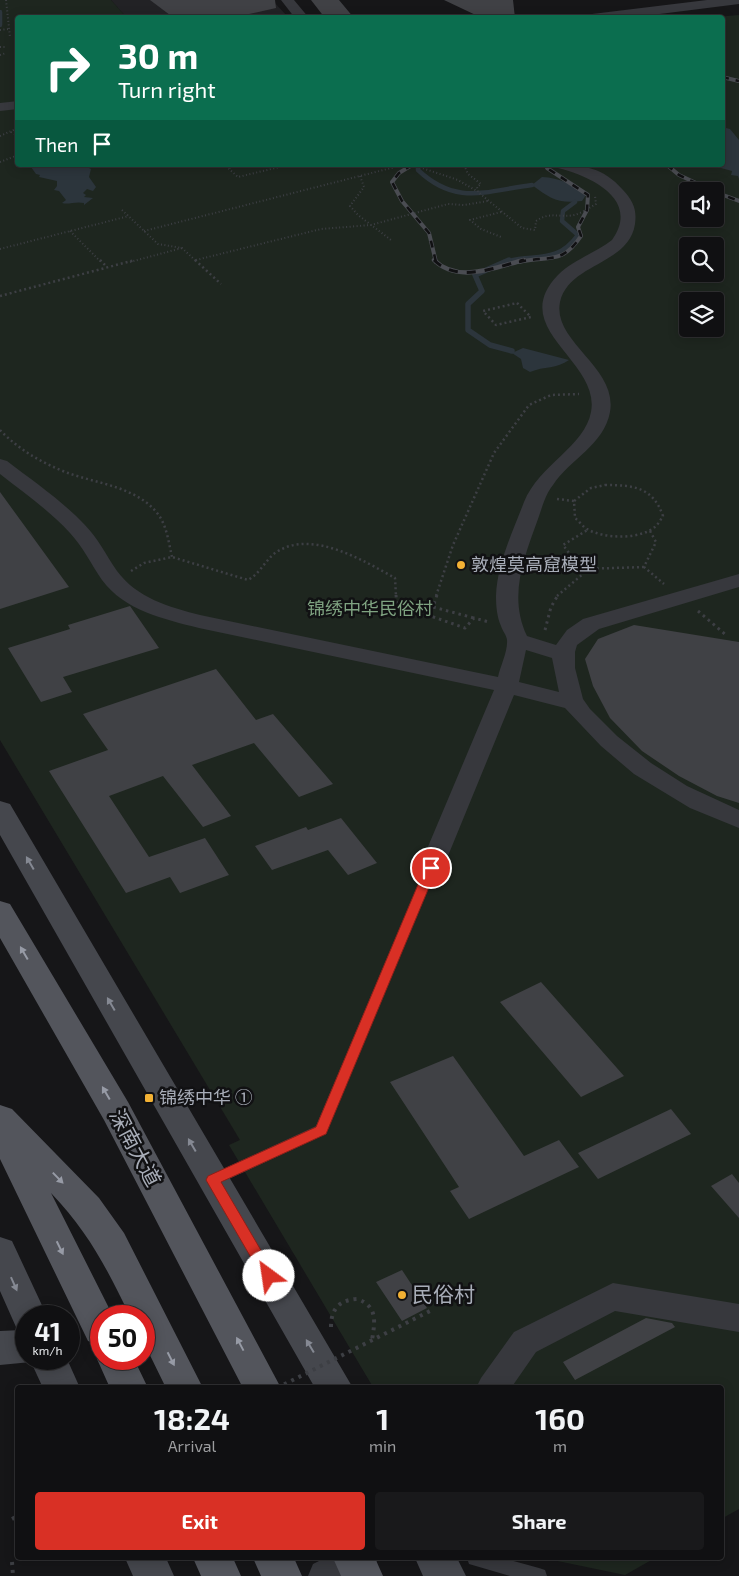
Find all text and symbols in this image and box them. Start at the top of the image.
text: 30 m [118,34,198,76]
icon: right [35,35,100,100]
text: Turn right [118,76,216,102]
icon: arrive [88,130,116,158]
text: Then [35,133,78,156]
map controls [679,182,724,337]
button: sound [679,182,724,227]
button: search [679,237,724,282]
button: layers [679,292,724,337]
place label: 敦煌莫高窟模型 [471,553,597,575]
marker: 敦煌莫高窟模型 [455,559,467,571]
park label: 锦绣中华民俗村 [307,597,433,619]
pin [410,847,452,889]
icon: arrive [417,854,445,882]
one-way arrow [26,857,35,870]
one-way arrow [19,946,28,959]
one-way arrow [107,998,116,1011]
place label: 锦绣中华 ① [159,1086,253,1108]
one-way arrow [101,1087,110,1100]
marker: 锦绣中华 ① [143,1092,155,1104]
street label: 深南大道 [106,1104,167,1190]
one-way arrow [188,1139,197,1152]
one-way arrow [52,1172,64,1184]
one-way arrow [56,1240,65,1255]
position arrow [242,1249,294,1301]
one-way arrow [11,1277,19,1291]
place label: 民俗村 [412,1281,475,1306]
marker: 民俗村 [396,1289,408,1301]
speed limit sign: 50 [90,1305,155,1370]
text: 41 [34,1316,61,1346]
one-way arrow [236,1337,244,1352]
one-way arrow [306,1339,315,1352]
text: km/h [33,1343,62,1357]
one-way arrow [167,1352,175,1367]
text: 18:24 [154,1400,230,1436]
text: 1 [376,1400,389,1436]
text: 160 [535,1400,585,1436]
text: Arrival [168,1436,216,1455]
text: min [369,1436,396,1455]
text: m [553,1436,567,1455]
button: Exit [35,1492,365,1550]
button: Share [375,1492,704,1550]

